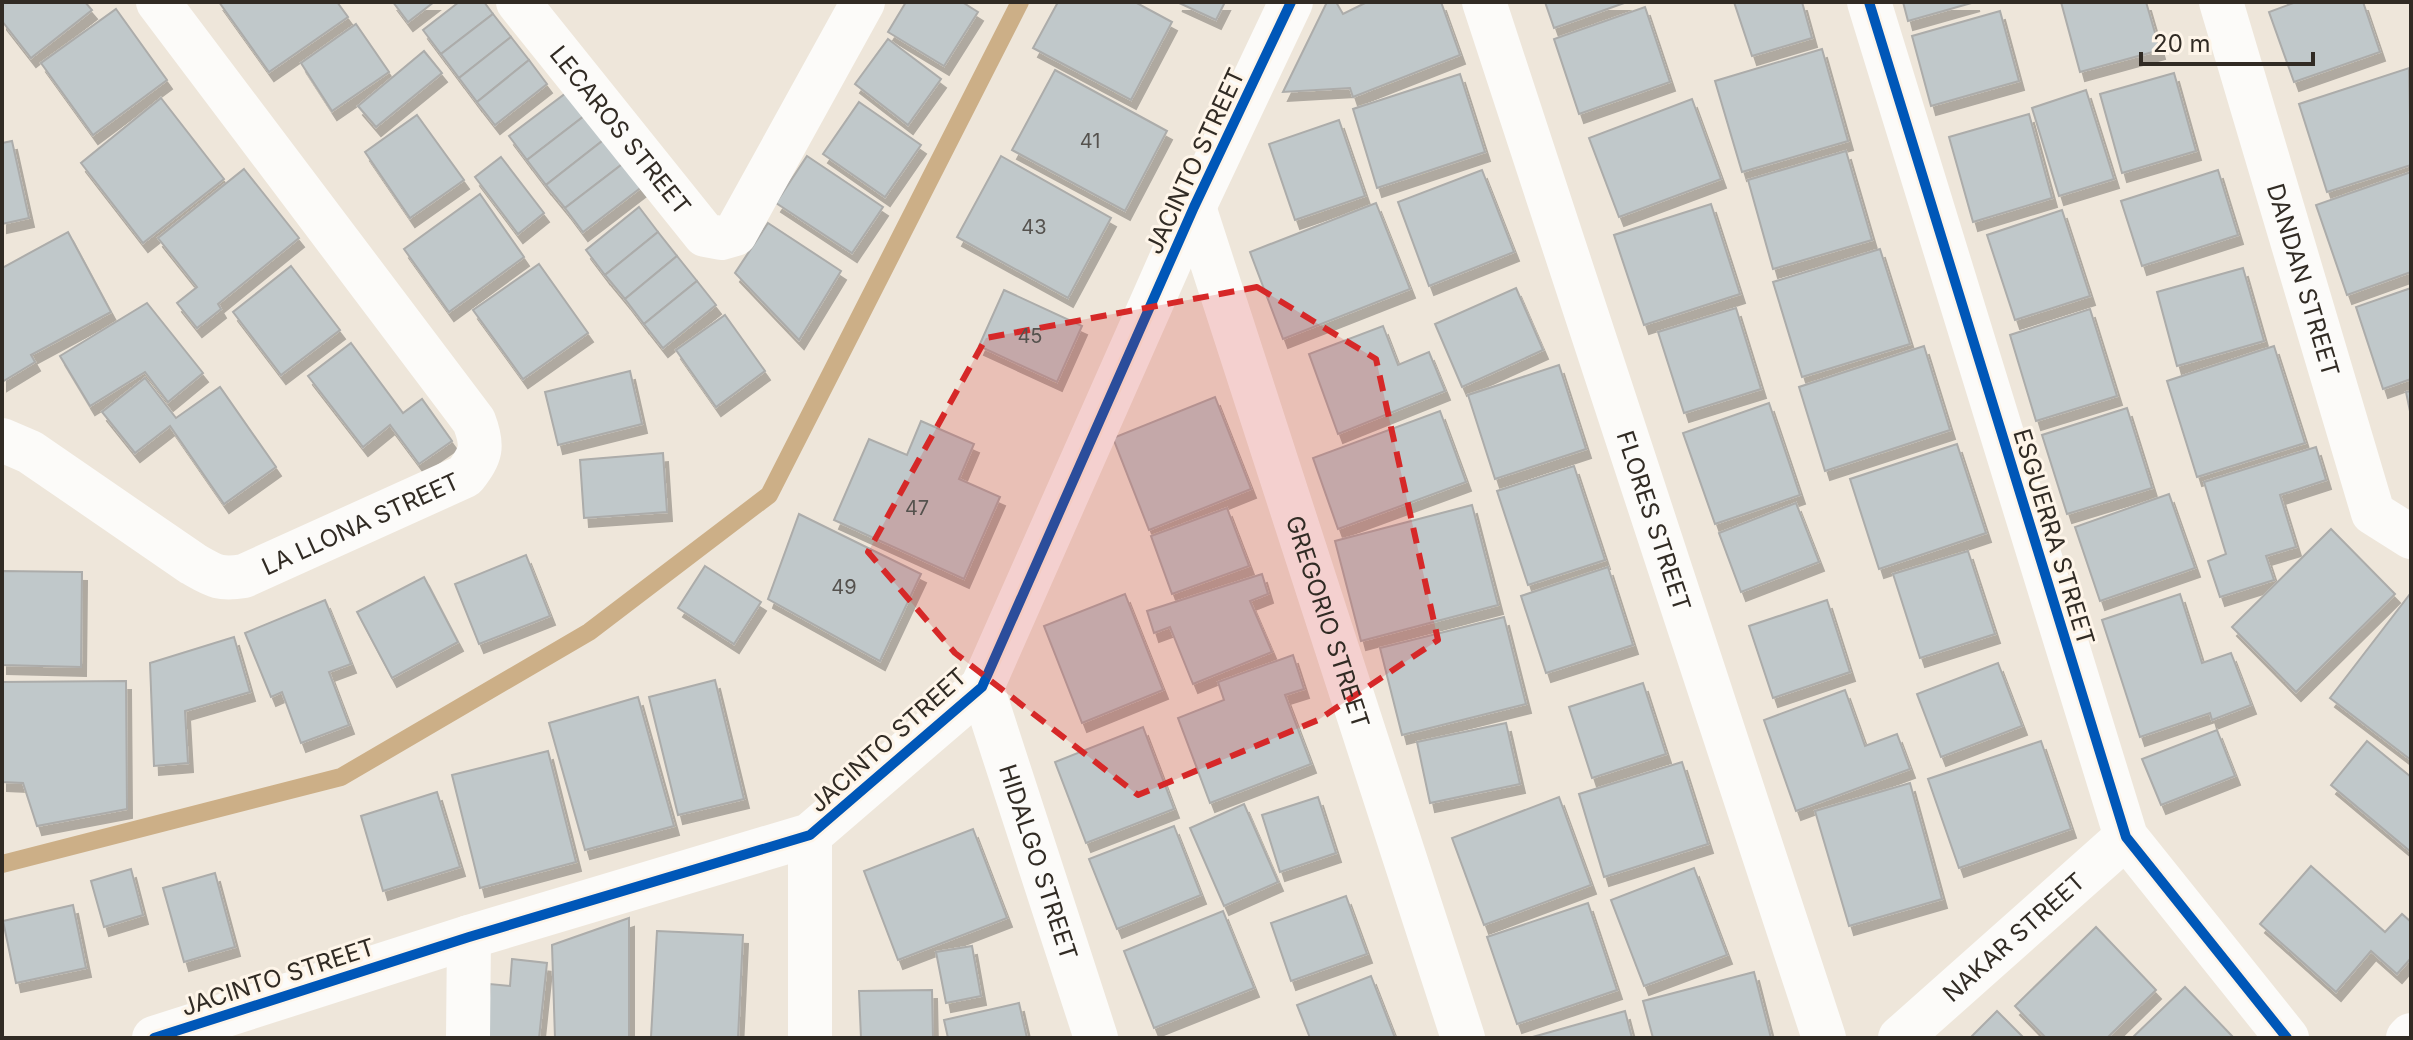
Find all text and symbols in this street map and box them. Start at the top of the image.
scale bar [2141,16,2313,66]
text: 20 m [2153,29,2211,58]
street label: LECAROS STREET [544,40,697,220]
street label: JACINTO STREET [1139,64,1251,258]
house number: 41 [1080,129,1100,153]
street label: DANDAN STREET [2261,180,2346,380]
house number: 43 [1021,215,1047,239]
house number: 45 [1017,324,1043,348]
street label: ESGUERRA STREET [2007,425,2101,649]
street label: FLORES STREET [1611,427,1697,615]
street label: LA LLONA STREET [257,466,464,581]
house number: 47 [905,496,929,520]
street label: GREGORIO STREET [1280,512,1376,732]
house number: 49 [831,575,857,599]
street label: JACINTO STREET [803,662,973,818]
street label: HIDALGO STREET [994,761,1084,963]
street label: NAKAR STREET [1937,866,2091,1008]
street label: JACINTO STREET [178,932,378,1022]

